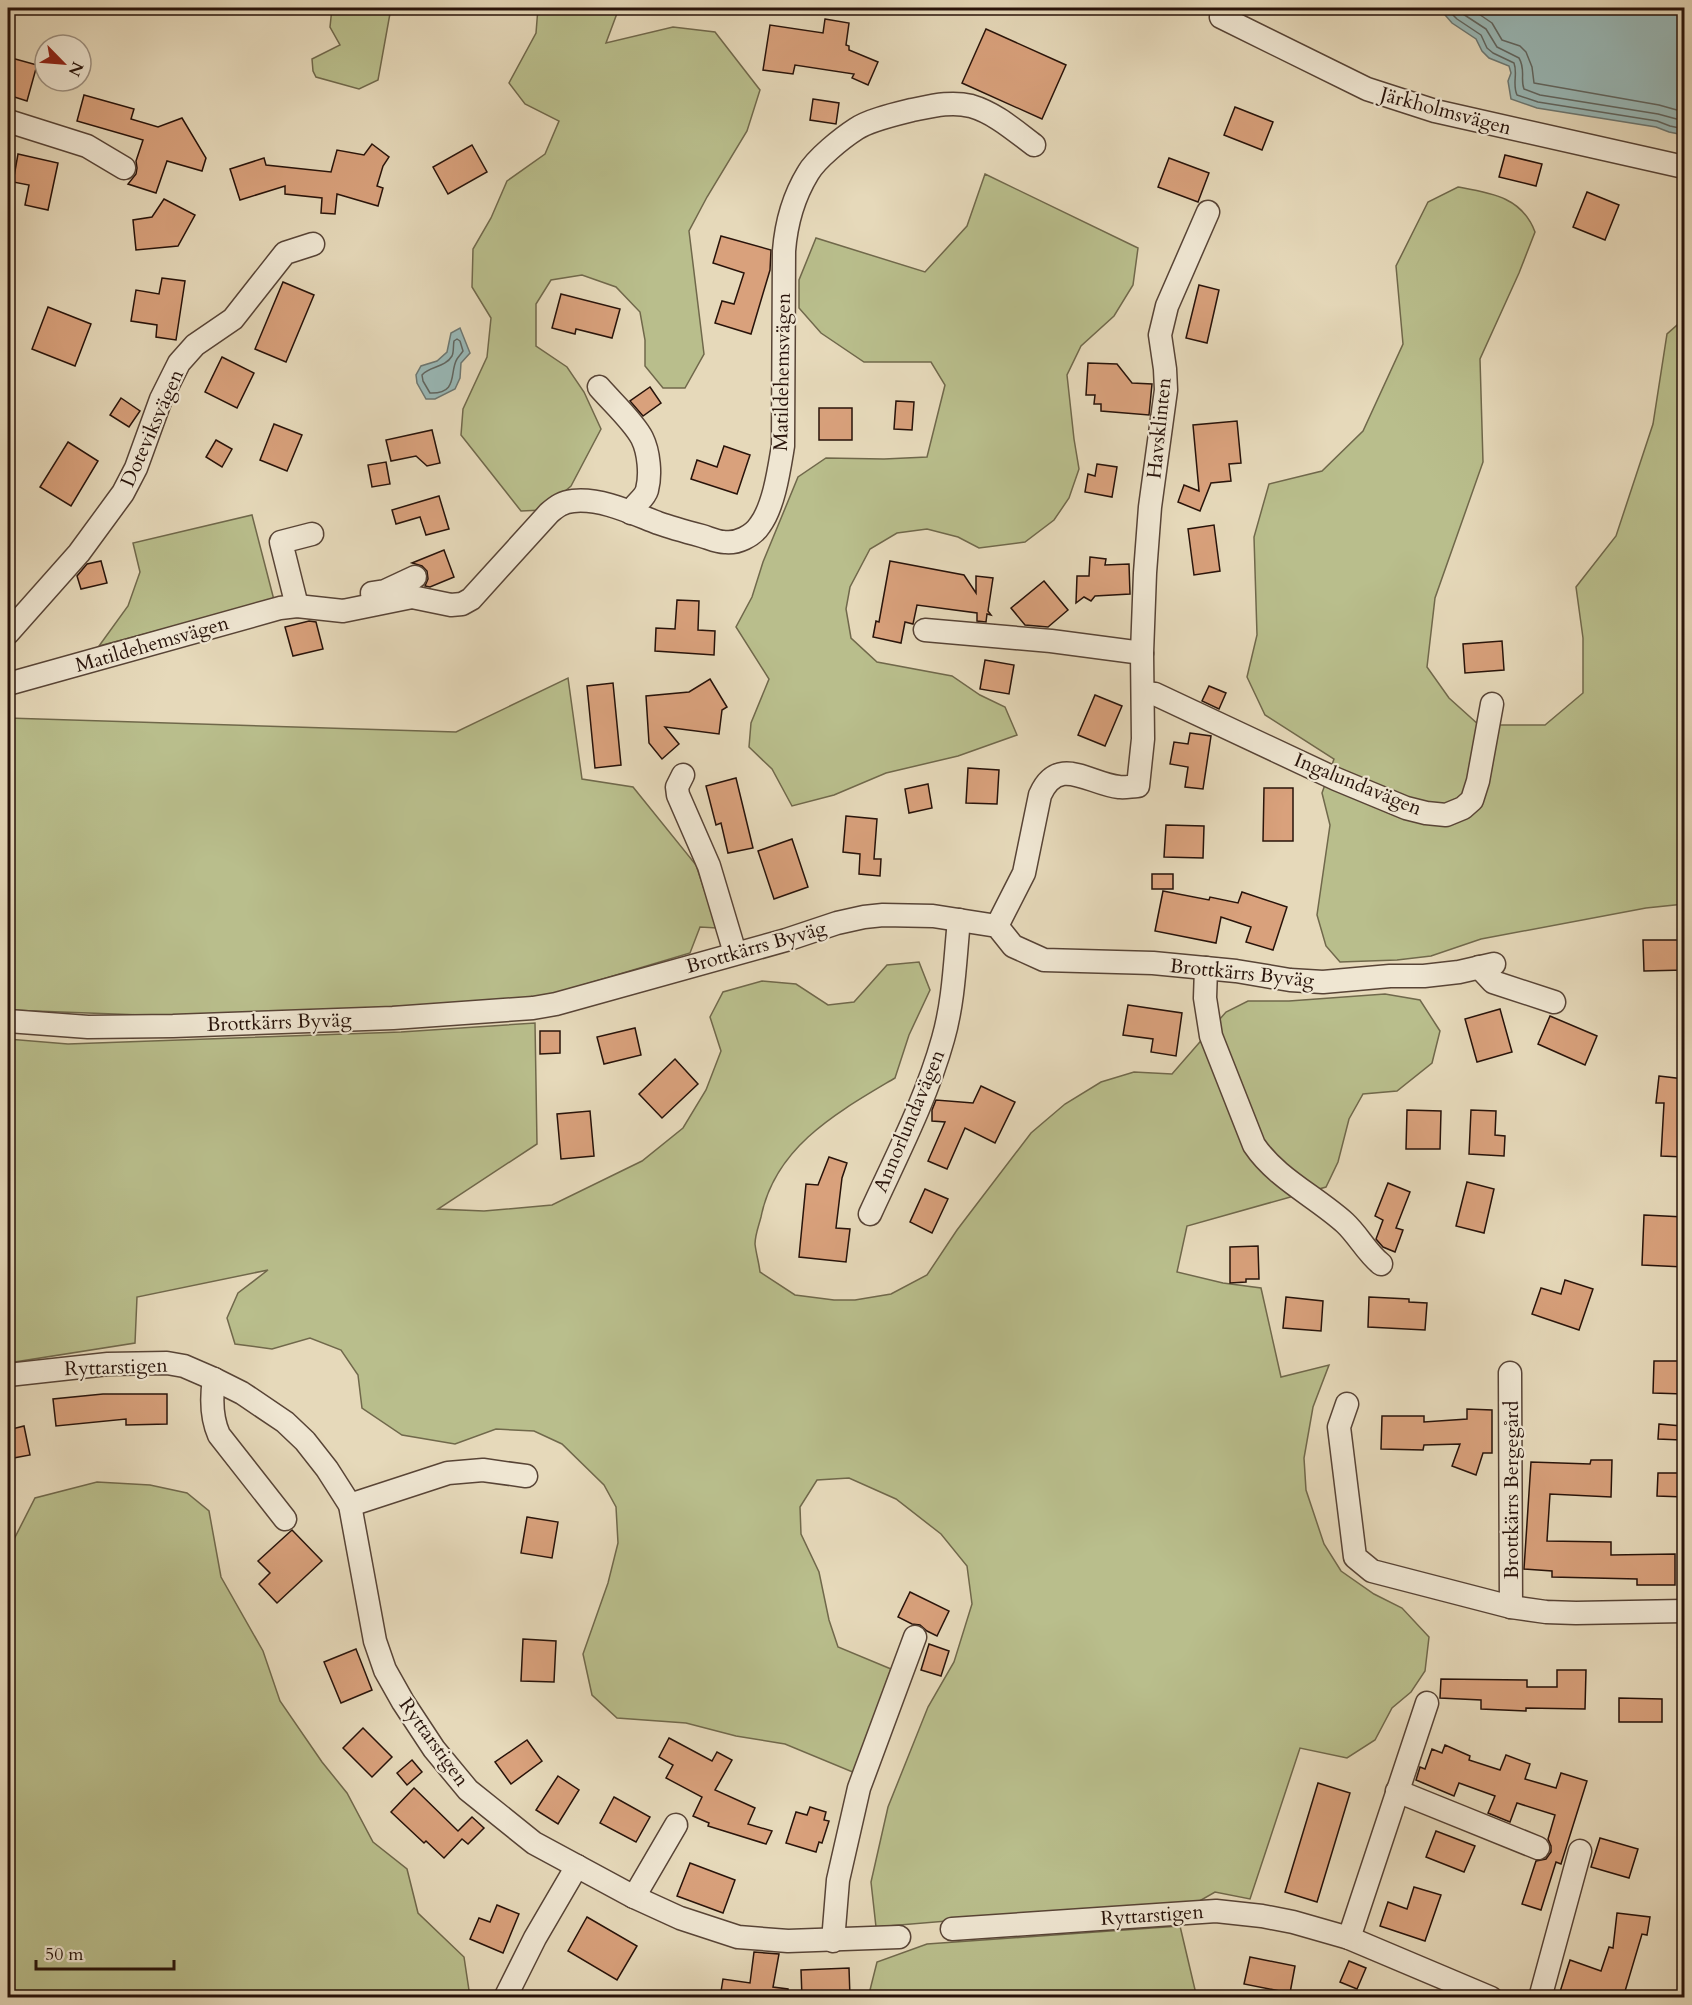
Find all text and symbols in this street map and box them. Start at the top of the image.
north arrow [33,33,93,93]
text: N [63,58,89,80]
street label: Järkholmsvägen [1375,80,1515,142]
street label: Matildehemsvägen [767,292,797,451]
street label: Doteviksvägen [114,364,190,491]
street label: Havsklinten [1140,375,1178,480]
street label: Matildehemsvägen [72,609,232,679]
street label: Ingalundavägen [1290,746,1426,822]
street label: Brottkärrs Byväg [683,914,830,980]
street label: Brottkärrs Byväg [1169,952,1316,994]
street label: Brottkärrs Byväg [206,1006,353,1038]
street label: Annorlundavägen [867,1045,951,1196]
street label: Ryttarstigen [64,1352,169,1382]
street label: Brottkärrs Bergegård [1498,1400,1525,1579]
street label: Ryttarstigen [393,1692,476,1792]
street label: Ryttarstigen [1100,1898,1205,1932]
scale bar [36,1933,174,1971]
text: 50 m [45,1942,84,1967]

